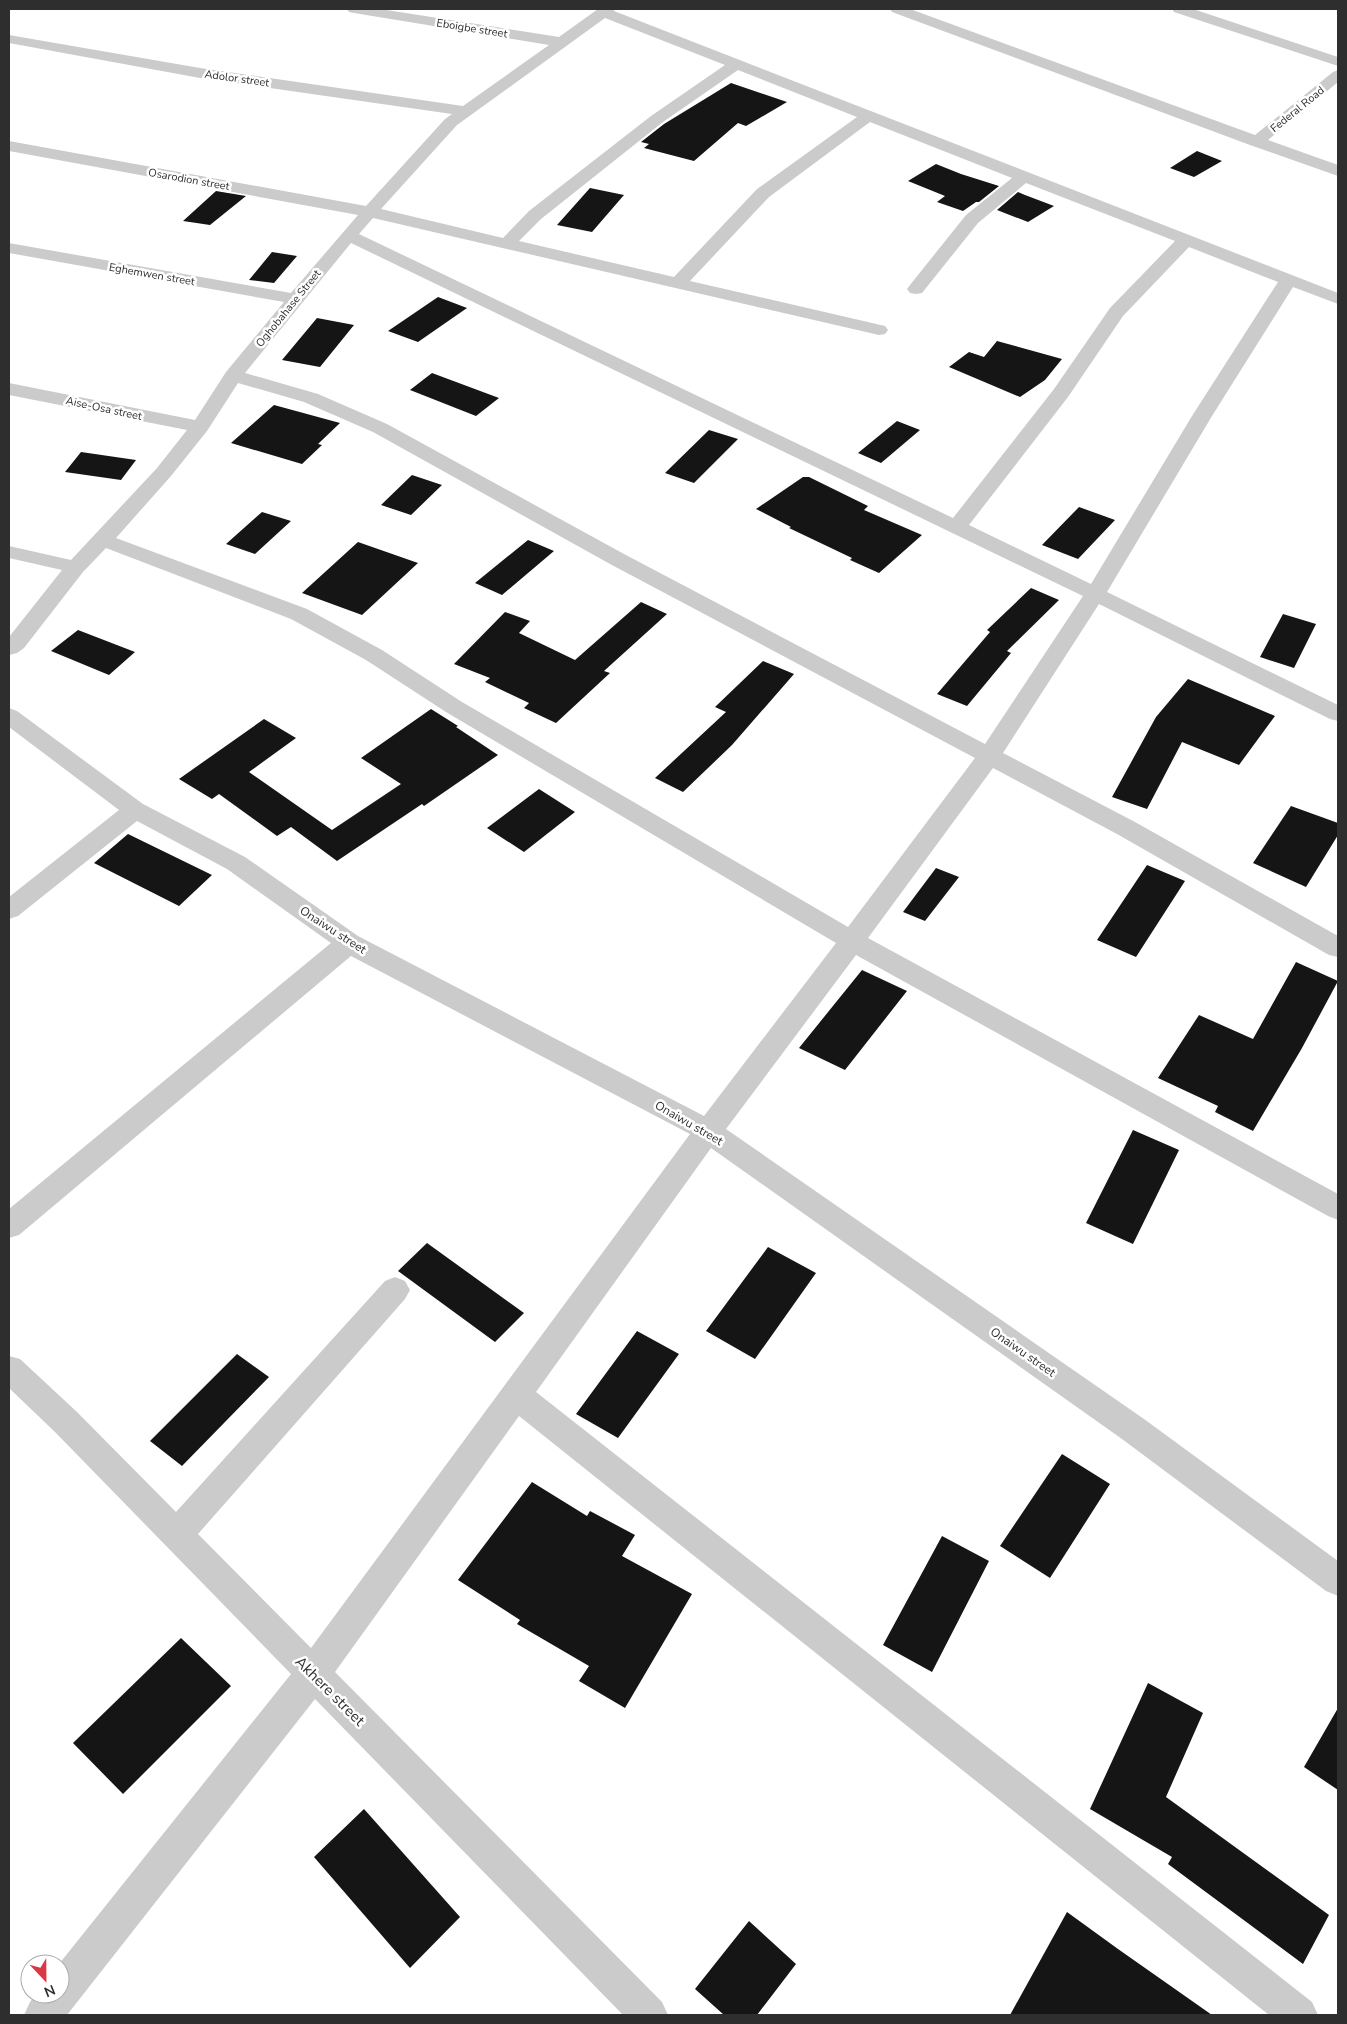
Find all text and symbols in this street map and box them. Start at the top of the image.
street label: Eboigbe street [435,15,509,42]
street label: Adolor street [204,67,270,90]
street label: Federal Road [1267,83,1327,136]
street label: Osarodion street [147,165,231,194]
street label: Eghemwen street [108,260,196,289]
street label: Oghobahase Street [252,266,324,350]
street label: Aise-Osa street [64,393,143,424]
street label: Onaiwu street [297,903,370,958]
street label: Onaiwu street [652,1097,727,1149]
street label: Onaiwu street [987,1324,1059,1381]
street label: Akhere street [291,1652,370,1731]
north arrow [20,1954,70,2004]
text: N [41,1980,58,2001]

